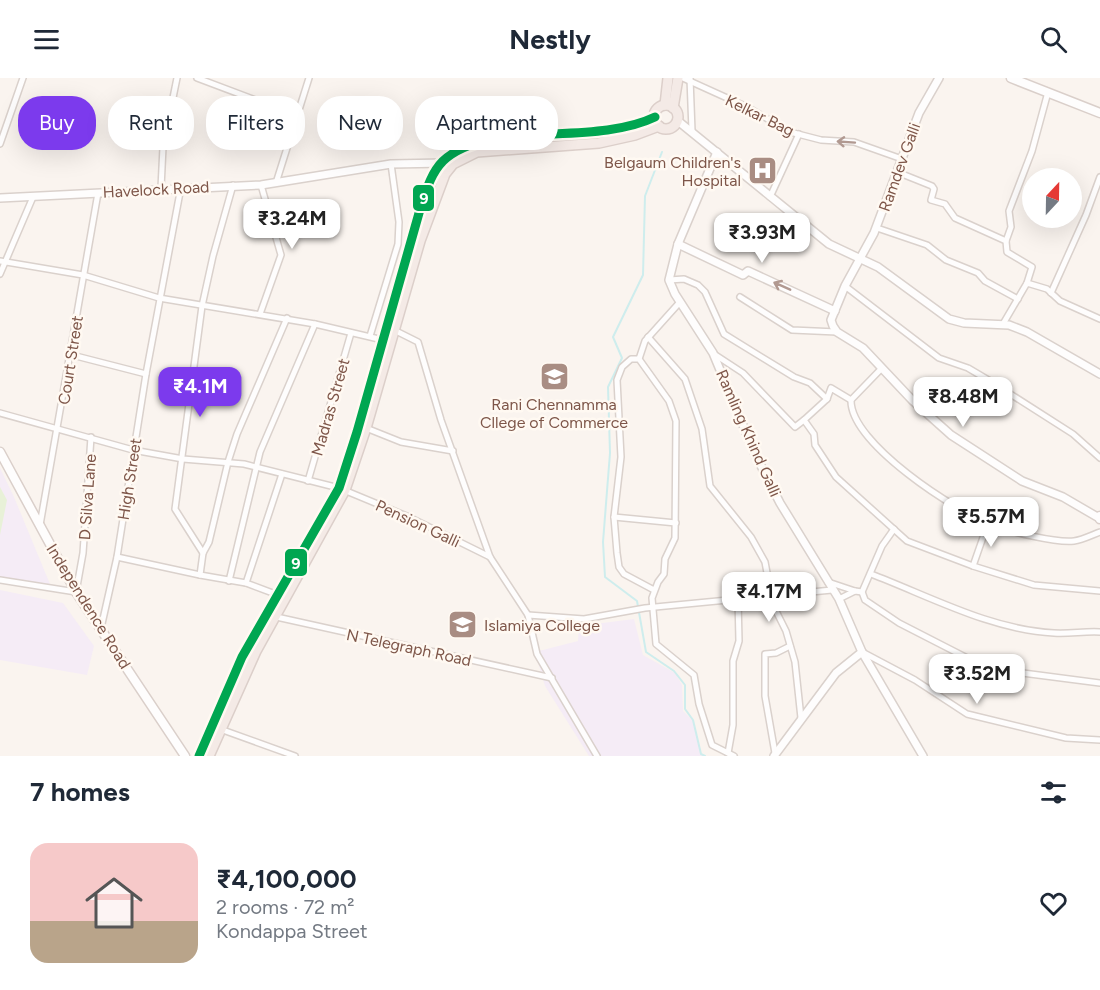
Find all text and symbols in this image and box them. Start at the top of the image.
icon: menu [30,23,63,56]
text: Nestly [509,23,591,56]
icon: search [1037,23,1070,56]
street label: Kelkar Bag [722,91,797,140]
chip: Buy [18,96,96,150]
chip: Rent [108,96,194,150]
chip: Filters [206,96,305,150]
chip: New [317,96,403,150]
chip: Apartment [415,96,558,150]
street label: Ramdev Galli [875,120,924,214]
one-way arrow [837,136,857,147]
place label: Belgaum Children's Hospital [604,153,741,190]
hospital icon: Belgaum Children's Hospital [746,155,778,187]
north arrow [1022,168,1082,228]
map controls [1022,168,1082,228]
street label: Havelock Road [102,177,210,202]
line badge: 9 [412,184,435,212]
text: 9 [419,189,429,208]
pin: ₹3.24M [243,199,341,250]
text: ₹3.24M [257,206,327,230]
pin: ₹3.93M [713,213,811,264]
text: ₹3.93M [728,220,796,244]
one-way arrow [774,280,792,292]
street label: Court Street [54,314,87,406]
street label: Madras Street [307,356,354,458]
school or university icon: Rani Chennamma Cllege of Commerce [538,360,570,392]
pin: ₹4.1M [158,367,242,418]
street label: Ramling Khind Galli [712,367,785,500]
text: ₹4.1M [172,374,228,398]
pin: ₹8.48M [914,377,1012,428]
text: ₹8.48M [927,384,999,408]
place label: Rani Chennamma Cllege of Commerce [480,395,628,432]
street label: High Street [114,437,145,521]
street label: D Silva Lane [75,453,100,541]
street label: Pension Galli [372,496,463,551]
pin: ₹5.57M [942,497,1040,548]
text: ₹5.57M [957,504,1025,528]
street label: Independence Road [42,540,135,672]
line badge: 9 [284,548,308,577]
text: 9 [291,554,301,573]
pin: ₹4.17M [720,572,818,623]
text: ₹4.17M [736,579,802,603]
school or university icon: Islamiya College [447,609,479,641]
place label: Islamiya College [484,616,600,635]
street label: N Telegraph Road [345,625,473,670]
pin: ₹3.52M [928,654,1026,705]
text: ₹3.52M [943,661,1011,685]
text: 7 homes [30,776,130,808]
icon: filters [1037,776,1070,809]
text: ₹4,100,000 [216,863,357,895]
icon: home [78,867,150,939]
icon: heart [1037,887,1070,920]
text: 2 rooms · 72 m² [216,895,354,919]
text: Kondappa Street [216,919,368,943]

